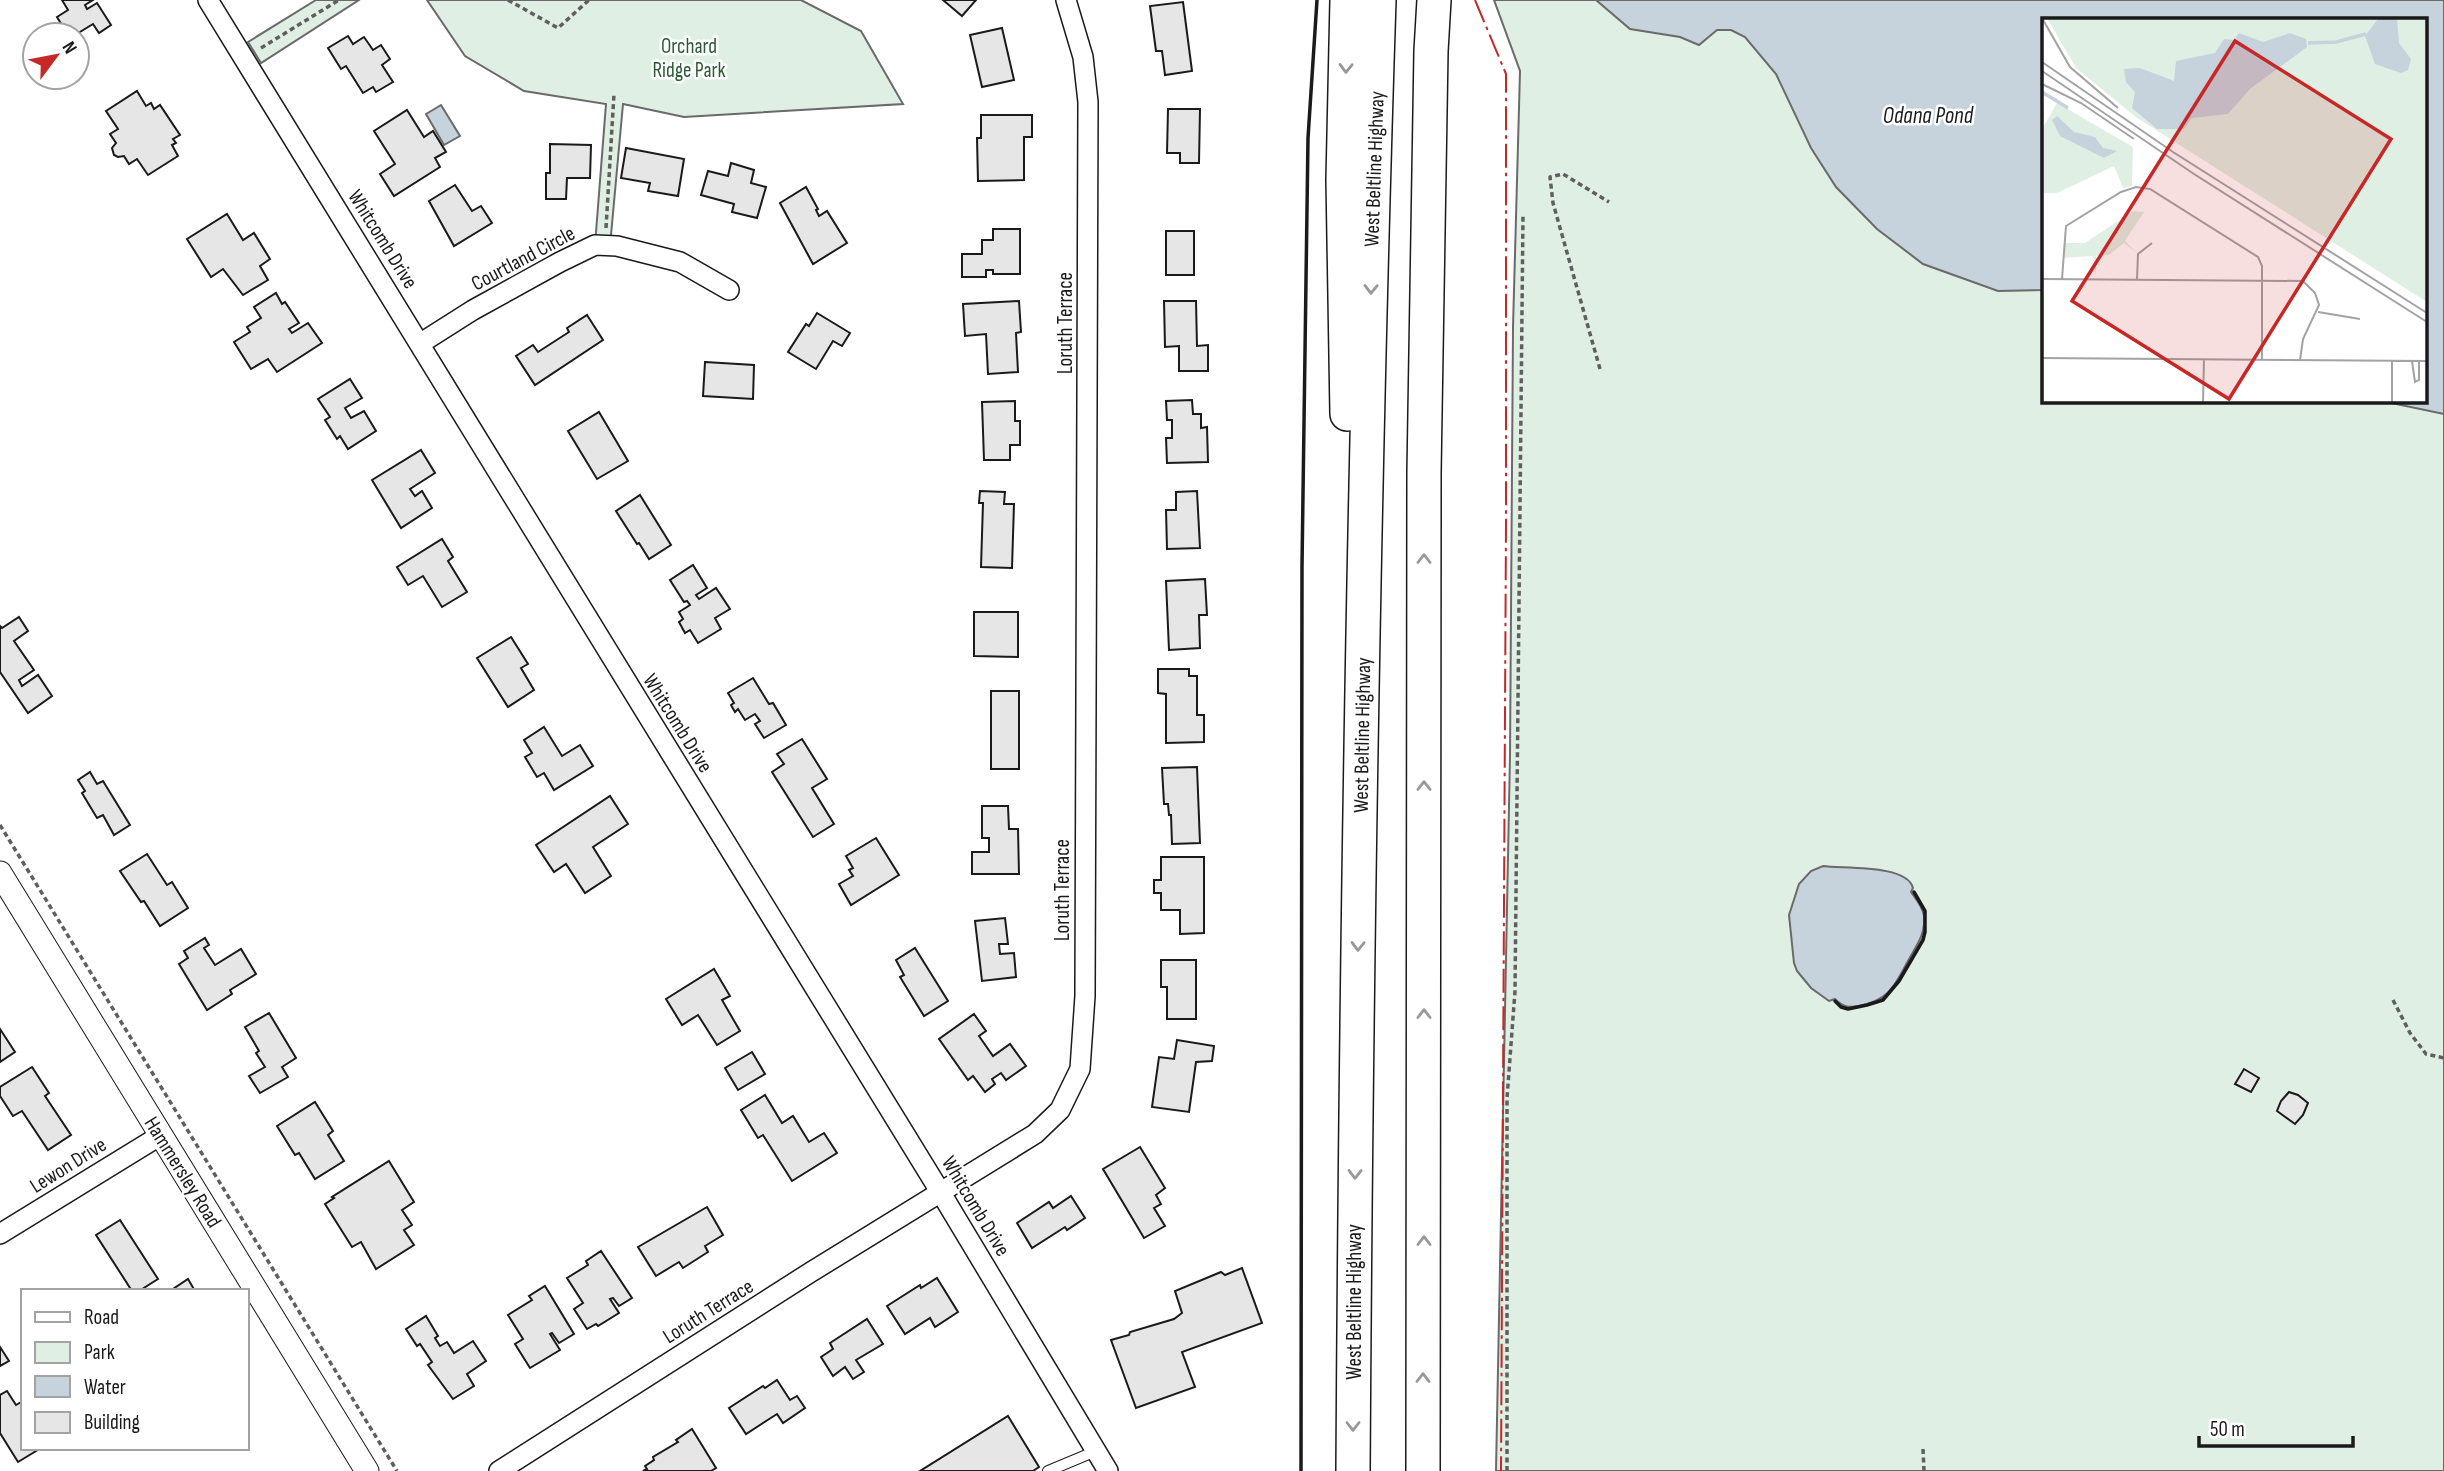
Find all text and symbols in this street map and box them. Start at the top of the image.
inset map [2042,18,2426,402]
north arrow [21,21,91,91]
park label: Orchard Ridge Park [652,34,726,83]
text: N [57,37,82,58]
one-way arrow [1338,63,1353,74]
street label: West Beltline Highway [1359,91,1390,247]
water label: Odana Pond [1883,102,1974,130]
street label: Whitcomb Drive [342,185,423,293]
street label: Courtland Circle [467,221,579,296]
street label: Loruth Terrace [1053,272,1078,374]
one-way arrow [1363,283,1378,294]
one-way arrow [1416,553,1432,563]
street label: West Beltline Highway [1349,657,1376,813]
street label: Whitcomb Drive [637,669,718,777]
one-way arrow [1416,780,1432,791]
street label: Loruth Terrace [1050,839,1075,941]
one-way arrow [1350,941,1366,952]
one-way arrow [1416,1008,1432,1018]
street label: Hammersley Road [139,1112,227,1232]
street label: Lewon Drive [25,1132,111,1199]
street label: Whitcomb Drive [936,1152,1015,1261]
one-way arrow [1347,1169,1363,1179]
street label: West Beltline Highway [1342,1224,1367,1380]
one-way arrow [1416,1235,1432,1246]
street label: Loruth Terrace [658,1274,758,1349]
legend [21,1289,248,1450]
text: Road [84,1305,119,1330]
text: Park [84,1340,115,1365]
one-way arrow [1415,1373,1431,1383]
text: Water [84,1375,126,1400]
scale bar [2199,1404,2353,1448]
text: Building [84,1410,140,1435]
text: 50 m [2210,1417,2245,1442]
one-way arrow [1345,1421,1361,1431]

